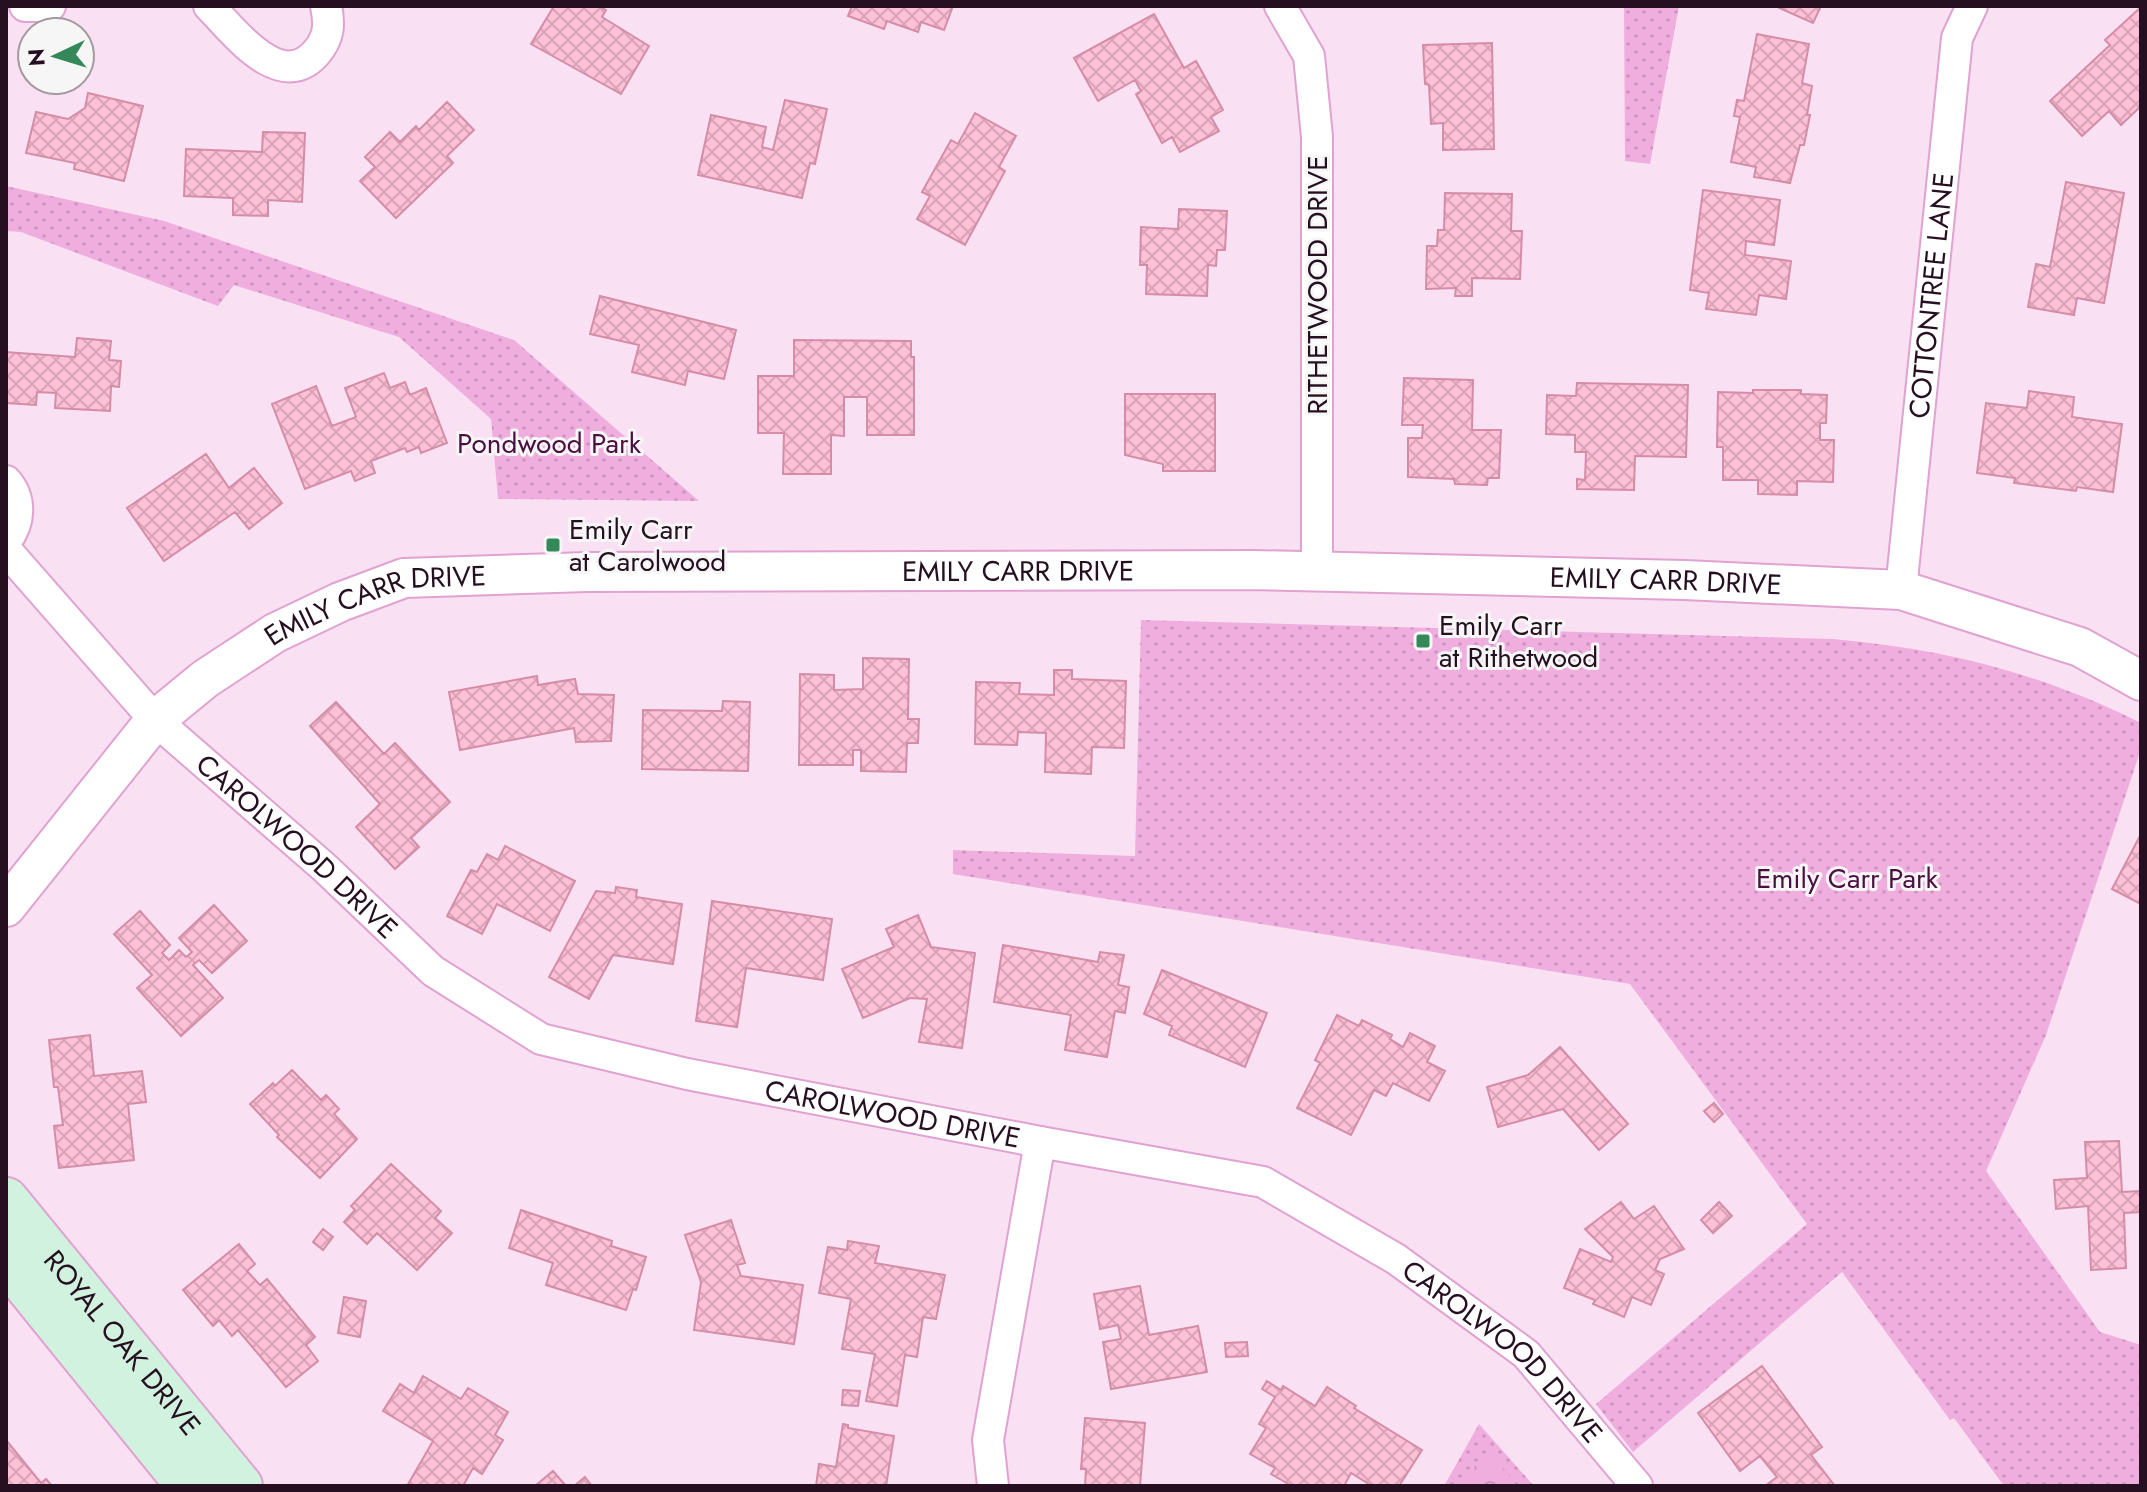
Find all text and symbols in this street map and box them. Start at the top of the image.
north arrow [16,16,96,96]
text: N [19,48,53,67]
street label: RITHETWOOD DRIVE [1297,155,1338,415]
street label: COTTONTREE LANE [1899,171,1964,420]
park label: Pondwood Park [457,423,642,464]
place label: Emily Carr at Carolwood [569,509,726,582]
marker: Emily Carr at Carolwood [544,536,562,554]
street label: EMILY CARR DRIVE [902,550,1134,592]
street label: EMILY CARR DRIVE [256,555,487,656]
street label: EMILY CARR DRIVE [1549,557,1783,605]
place label: Emily Carr at Rithetwood [1439,605,1598,678]
marker: Emily Carr at Rithetwood [1414,632,1432,650]
street label: CAROLWOOD DRIVE [187,744,407,948]
park label: Emily Carr Park [1756,858,1939,899]
street label: CAROLWOOD DRIVE [761,1069,1024,1159]
street label: ROYAL OAK DRIVE [34,1241,210,1444]
street label: CAROLWOOD DRIVE [1393,1250,1612,1452]

